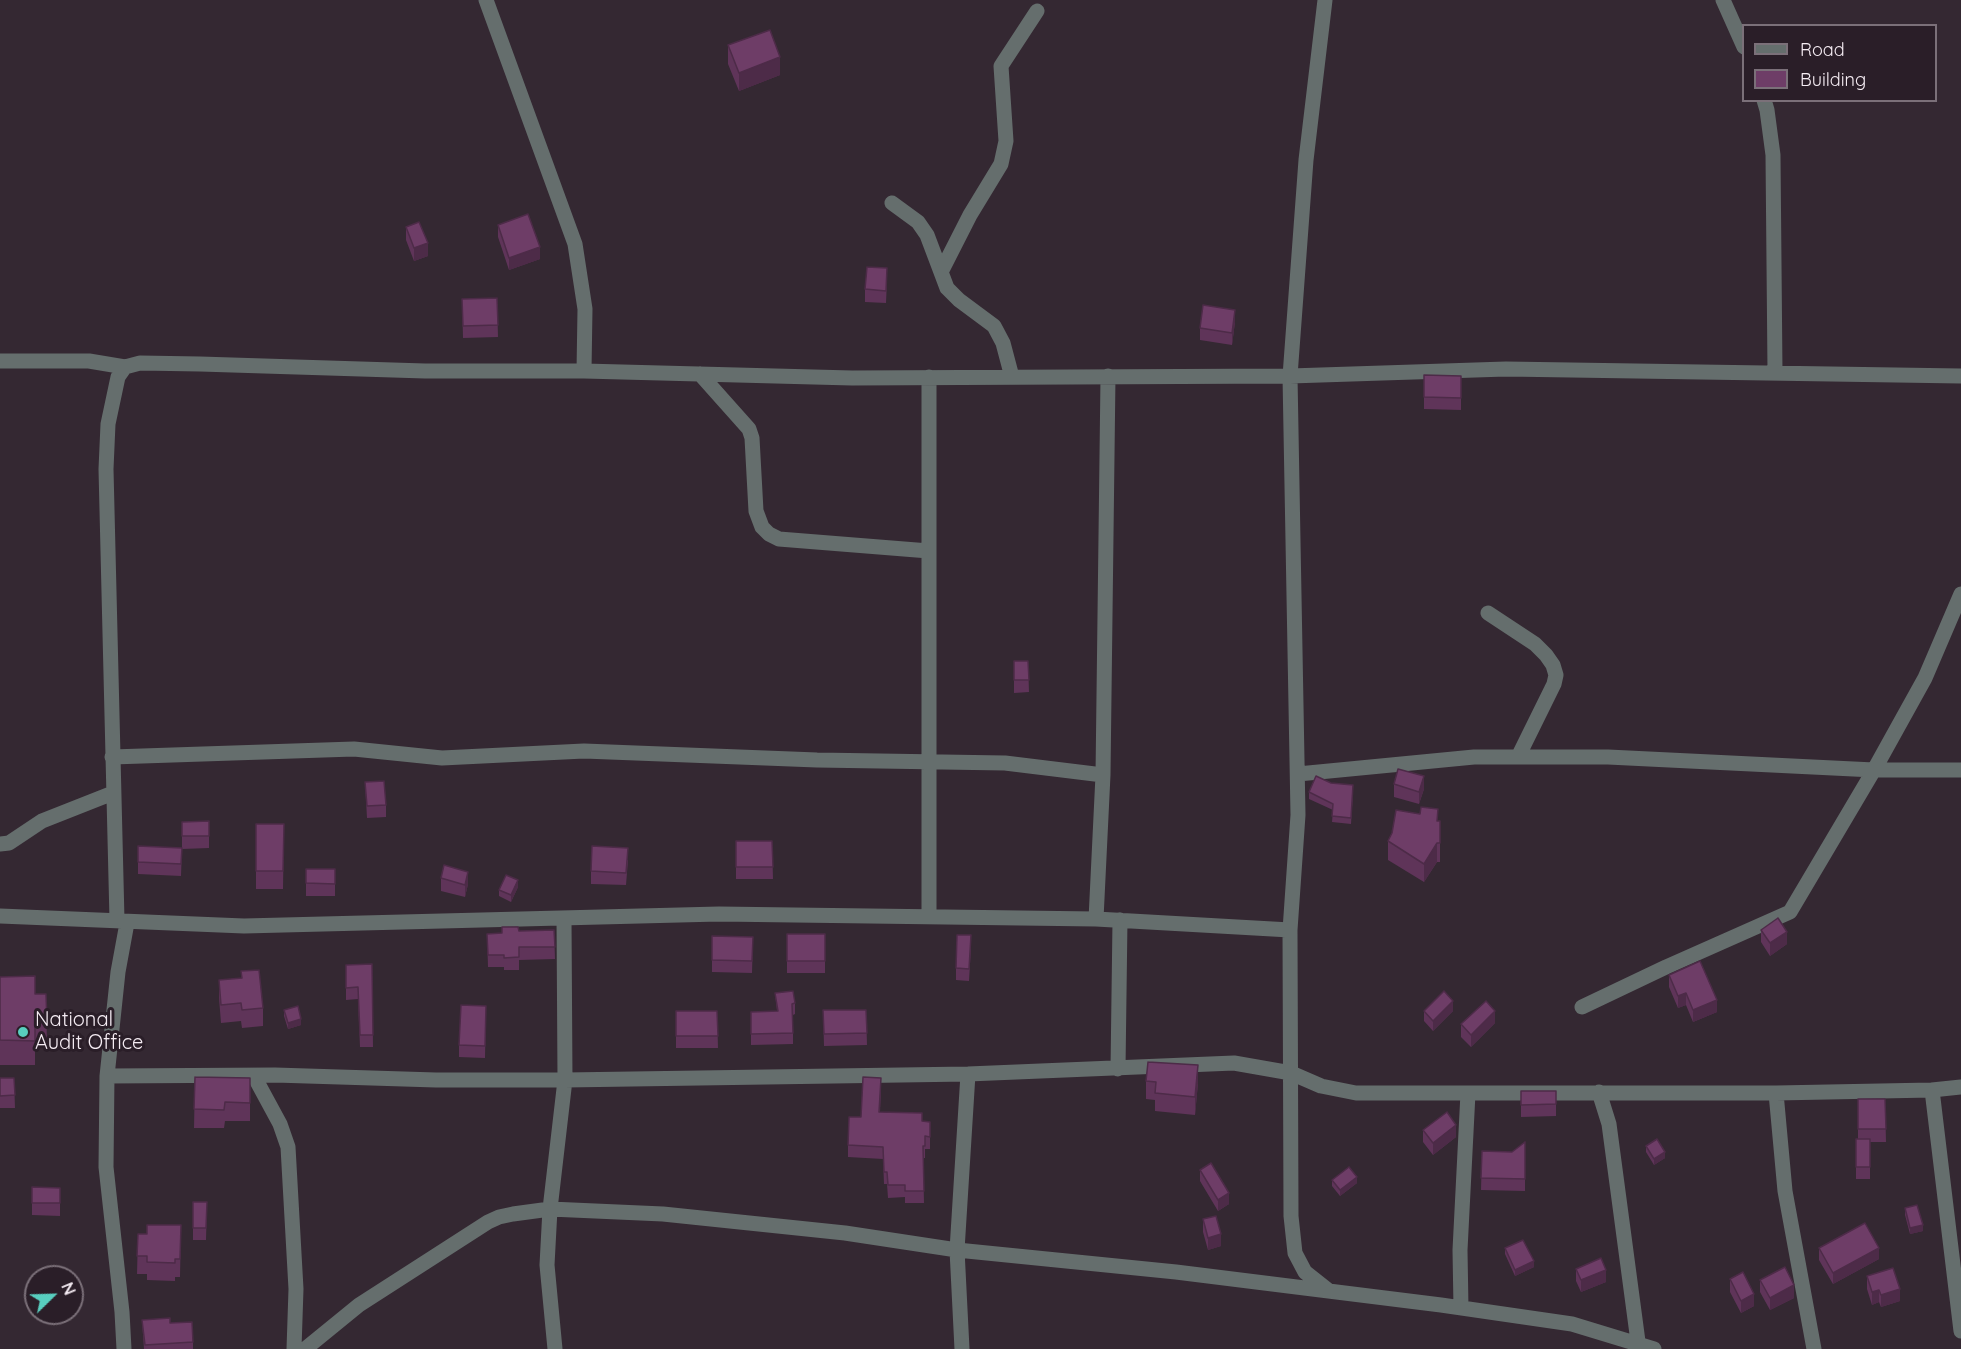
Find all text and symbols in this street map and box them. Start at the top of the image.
legend [1742,24,1937,102]
text: Road [1800,38,1845,61]
text: Building [1800,68,1866,91]
place label: National Audit Office [35,1008,143,1055]
marker: National Audit Office [16,1025,30,1039]
north arrow [24,1265,84,1325]
text: N [57,1279,80,1298]

